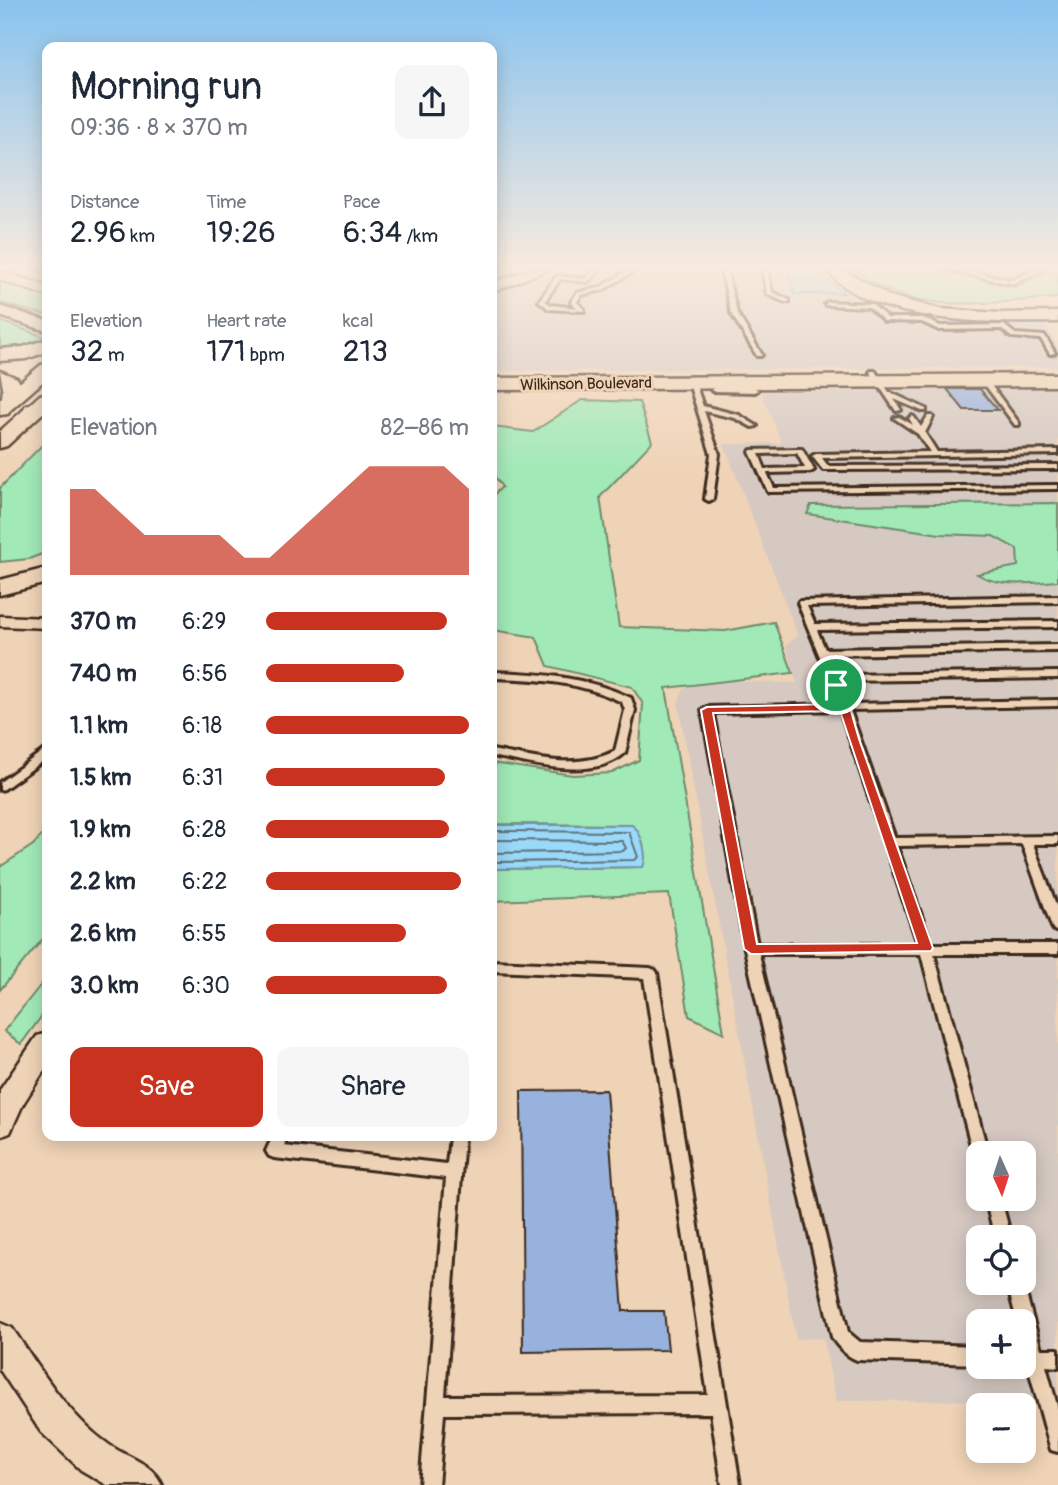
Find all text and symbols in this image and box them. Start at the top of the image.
text: Morning run [70,63,262,111]
button: share [395,65,469,139]
text: 09:36 · 8 × 370 m [70,113,248,142]
text: Distance [70,190,139,214]
text: Time [206,190,246,214]
text: Pace [343,190,380,214]
text: 2.96 [70,214,126,251]
text: 19:26 [206,214,276,251]
text: 6:34 [343,214,402,251]
text: km [126,224,155,248]
text: /km [402,224,438,248]
text: Elevation [70,309,142,333]
text: Heart rate [206,309,286,333]
text: kcal [343,309,374,333]
text: 32 [70,333,104,370]
text: 171 [206,333,246,370]
text: 213 [343,333,388,370]
text: m [104,343,125,367]
text: bpm [246,343,285,367]
street label: Wilkinson Boulevard [520,373,652,395]
text: Elevation [70,413,158,442]
text: 82–86 m [381,413,469,442]
text: 370 m [70,607,136,636]
text: 6:29 [182,607,226,636]
pin [806,655,866,715]
text: 740 m [70,659,137,688]
text: 6:56 [182,659,227,688]
icon: arrive [817,666,855,704]
text: 1.1 km [70,711,128,740]
text: 6:18 [182,711,222,740]
text: 1.5 km [70,763,132,792]
text: 6:31 [182,763,223,792]
text: 1.9 km [70,815,131,844]
text: 6:28 [182,815,226,844]
text: 2.2 km [70,867,136,896]
text: 6:22 [182,867,227,896]
text: 2.6 km [70,919,136,948]
text: 6:55 [182,919,226,948]
text: 3.0 km [70,971,139,1000]
text: 6:30 [182,971,230,1000]
button: Save [70,1047,263,1127]
button: Share [277,1047,469,1127]
north arrow [966,1141,1036,1211]
map controls [966,1141,1036,1463]
button: locate [966,1225,1036,1295]
button: + [966,1309,1036,1379]
button: − [966,1393,1036,1463]

